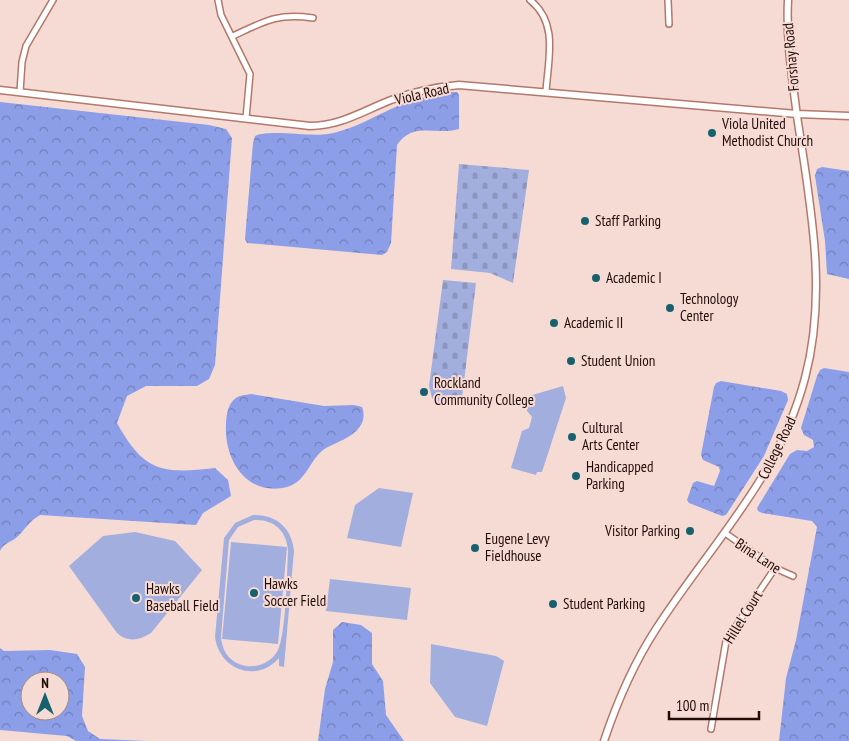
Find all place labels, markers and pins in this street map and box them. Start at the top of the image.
place label: Viola United Methodist Church [721,114,813,150]
marker: Viola United Methodist Church [706,127,718,139]
place label: Staff Parking [595,211,661,230]
marker: Staff Parking [579,215,591,227]
place label: Academic I [606,268,662,287]
marker: Academic I [590,272,602,284]
place label: Technology Center [680,289,739,325]
marker: Technology Center [664,302,676,314]
place label: Academic II [564,313,623,332]
marker: Academic II [548,317,560,329]
place label: Student Union [581,351,655,370]
marker: Student Union [565,355,577,367]
place label: Rockland Community College [434,373,534,409]
marker: Rockland Community College [418,386,430,398]
place label: Cultural Arts Center [582,418,640,454]
marker: Cultural Arts Center [566,431,578,443]
place label: Handicapped Parking [586,457,653,493]
marker: Handicapped Parking [570,470,582,482]
place label: Visitor Parking [604,521,680,540]
marker: Visitor Parking [684,525,696,537]
place label: Eugene Levy Fieldhouse [485,529,550,565]
marker: Eugene Levy Fieldhouse [469,542,481,554]
place label: Hawks Soccer Field [264,574,326,610]
place label: Hawks Baseball Field [146,579,219,615]
marker: Hawks Soccer Field [248,587,260,599]
marker: Hawks Baseball Field [130,592,142,604]
place label: Student Parking [563,594,645,613]
marker: Student Parking [547,598,559,610]

